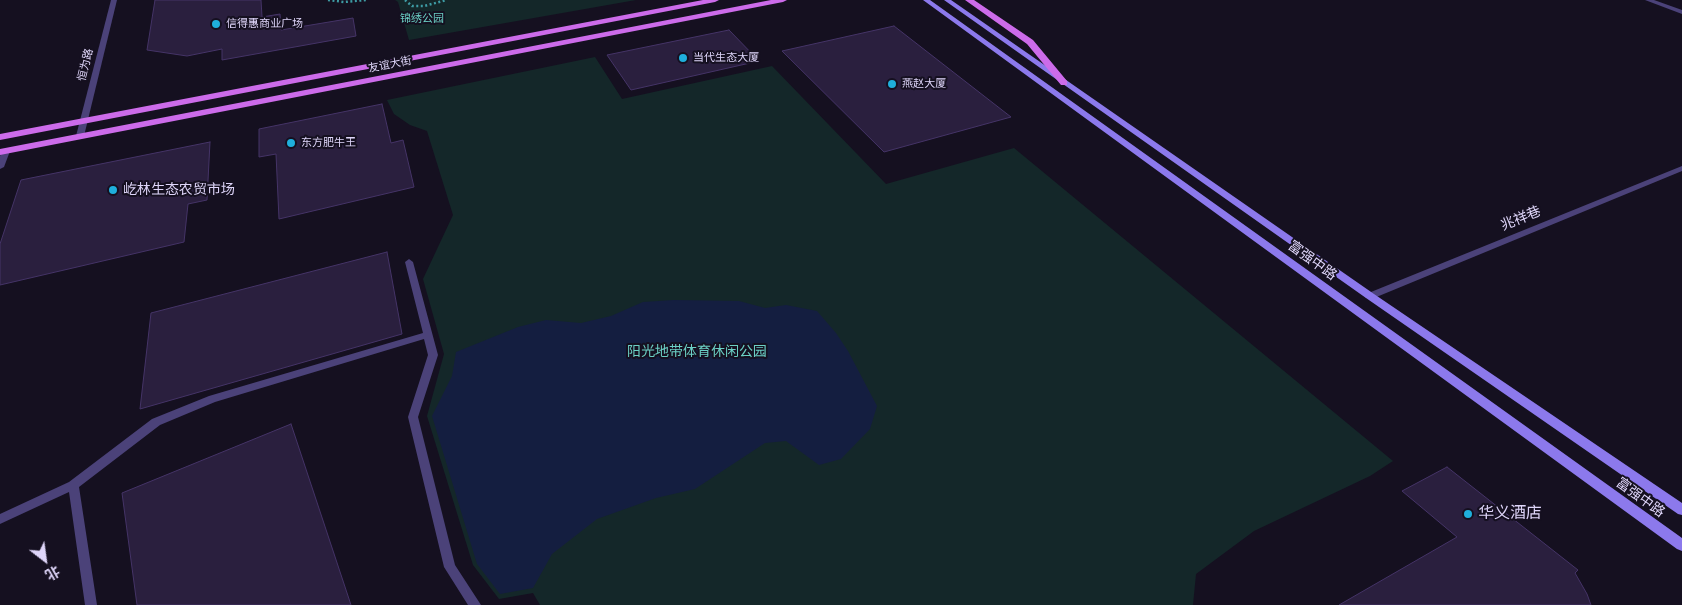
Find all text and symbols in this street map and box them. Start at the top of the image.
park label: 锦绣公园 [400,12,444,26]
place label: 信得惠商业广场 [226,17,303,31]
marker: 信得惠商业广场 [210,18,222,30]
street label: 恒为路 [76,47,96,83]
place label: 当代生态大厦 [693,51,759,65]
marker: 当代生态大厦 [677,52,689,64]
street label: 友谊大街 [367,54,413,76]
place label: 燕赵大厦 [902,77,946,91]
marker: 燕赵大厦 [886,78,898,90]
place label: 东方肥牛王 [301,136,356,150]
marker: 东方肥牛王 [285,137,297,149]
place label: 屹林生态农贸市场 [123,182,235,198]
marker: 屹林生态农贸市场 [107,184,119,196]
street label: 兆祥巷 [1498,203,1544,235]
street label: 富强中路 [1284,238,1340,284]
park label: 阳光地带体育休闲公园 [627,344,767,360]
street label: 富强中路 [1612,475,1668,521]
place label: 华义酒店 [1478,504,1542,524]
marker: 华义酒店 [1462,508,1474,520]
north arrow [20,535,70,585]
text: 北 [42,562,63,584]

